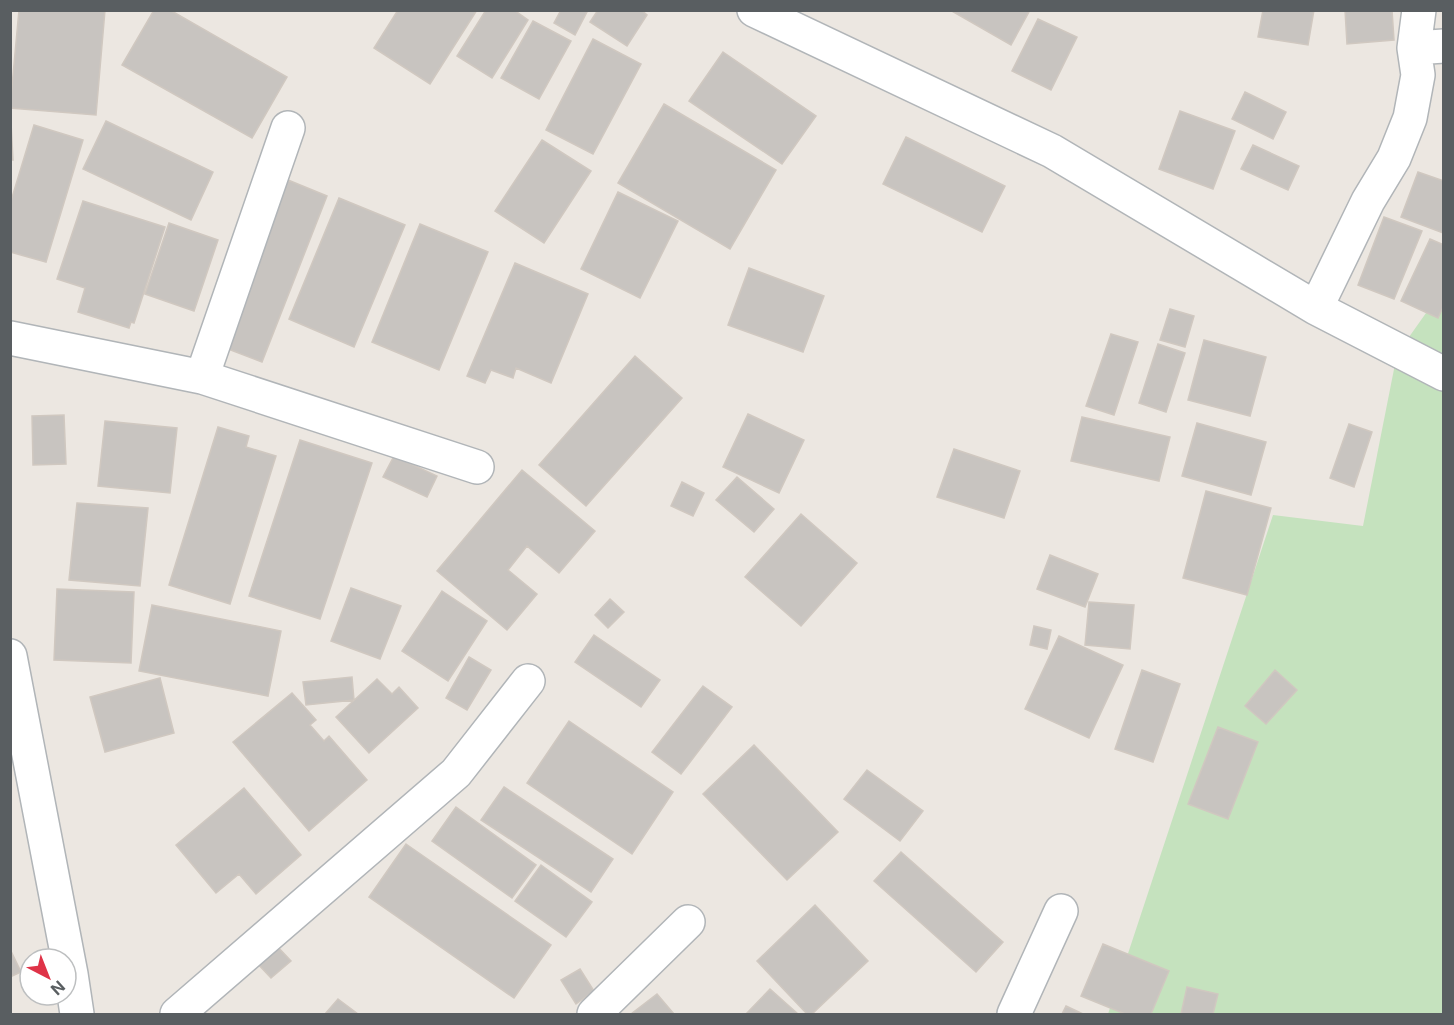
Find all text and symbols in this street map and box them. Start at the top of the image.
north arrow [18,947,78,1007]
text: N [47,977,69,1000]

